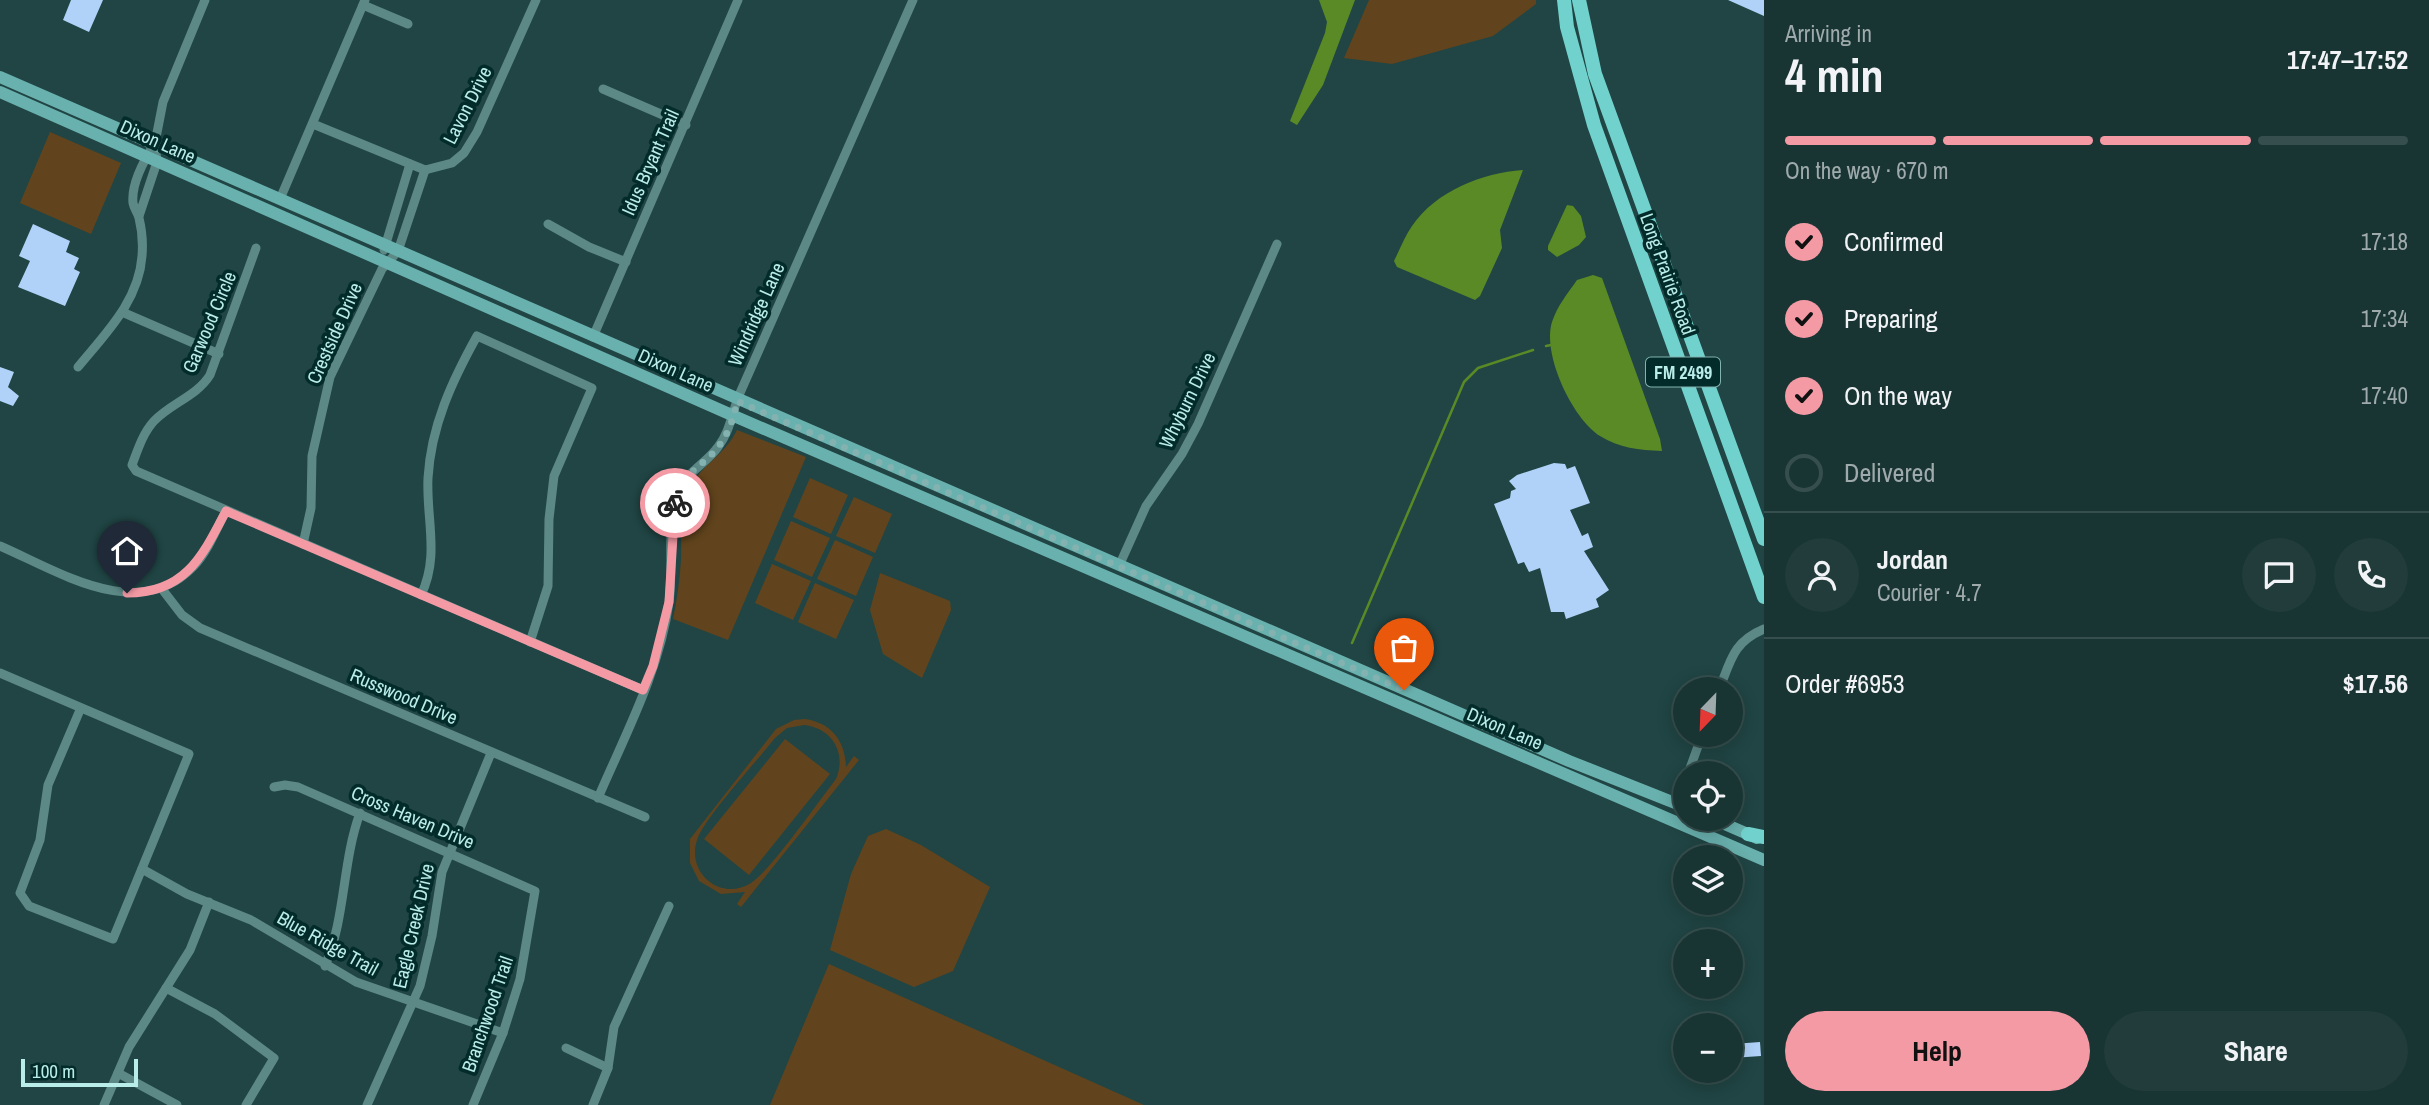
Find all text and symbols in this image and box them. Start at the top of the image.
text: Arriving in [1785,18,1872,49]
text: 17:47–17:52 [2287,42,2408,77]
text: 4 min [1785,44,1884,106]
street label: Lavon Drive [436,62,498,148]
street label: Idus Bryant Trail [615,105,685,219]
street label: Dixon Lane [116,113,200,169]
text: On the way · 670 m [1785,155,1949,186]
street label: Long Prairie Road [1634,210,1702,338]
icon: check [1785,223,1823,261]
text: Confirmed [1844,224,1944,259]
text: 17:18 [2361,226,2408,257]
street label: Windridge Lane [722,258,790,370]
street label: Garwood Circle [176,267,242,377]
street label: Crestside Drive [300,278,368,388]
icon: check [1785,300,1823,338]
text: Preparing [1844,301,1938,336]
text: 17:34 [2361,303,2408,334]
street label: Dixon Lane [634,342,718,398]
street label: Whyburn Drive [1153,348,1221,452]
road number: FM 2499 [1646,358,1720,386]
icon: check [1785,377,1823,415]
text: On the way [1844,378,1952,413]
text: 17:40 [2361,380,2408,411]
text: Delivered [1844,455,1935,490]
courier [640,468,710,538]
icon: bike [656,484,694,522]
pin [97,521,157,593]
icon: home [108,532,146,570]
button: person [1785,538,1859,612]
button: chat [2242,538,2316,612]
button: phone [2334,538,2408,612]
text: Jordan [1877,542,1948,577]
text: Courier · 4.7 [1877,577,1982,608]
pin [1374,618,1434,690]
icon: bag [1385,629,1423,667]
street label: Russwood Drive [346,662,462,730]
text: Order #6953 [1785,666,1905,701]
text: $17.56 [2343,666,2408,701]
north arrow [1673,677,1743,747]
map controls [1673,677,1743,1083]
street label: Dixon Lane [1463,700,1547,756]
button: locate [1673,761,1743,831]
street label: Cross Haven Drive [347,779,479,855]
button: layers [1673,845,1743,915]
street label: Eagle Creek Drive [386,861,440,991]
street label: Blue Ridge Trail [273,905,383,981]
button: + [1673,929,1743,999]
street label: Branchwood Trail [455,952,519,1076]
button: Help [1785,1011,2090,1091]
button: Share [2104,1011,2408,1091]
button: − [1673,1013,1743,1083]
scale bar [21,1056,138,1088]
text: 100 m [32,1058,75,1084]

